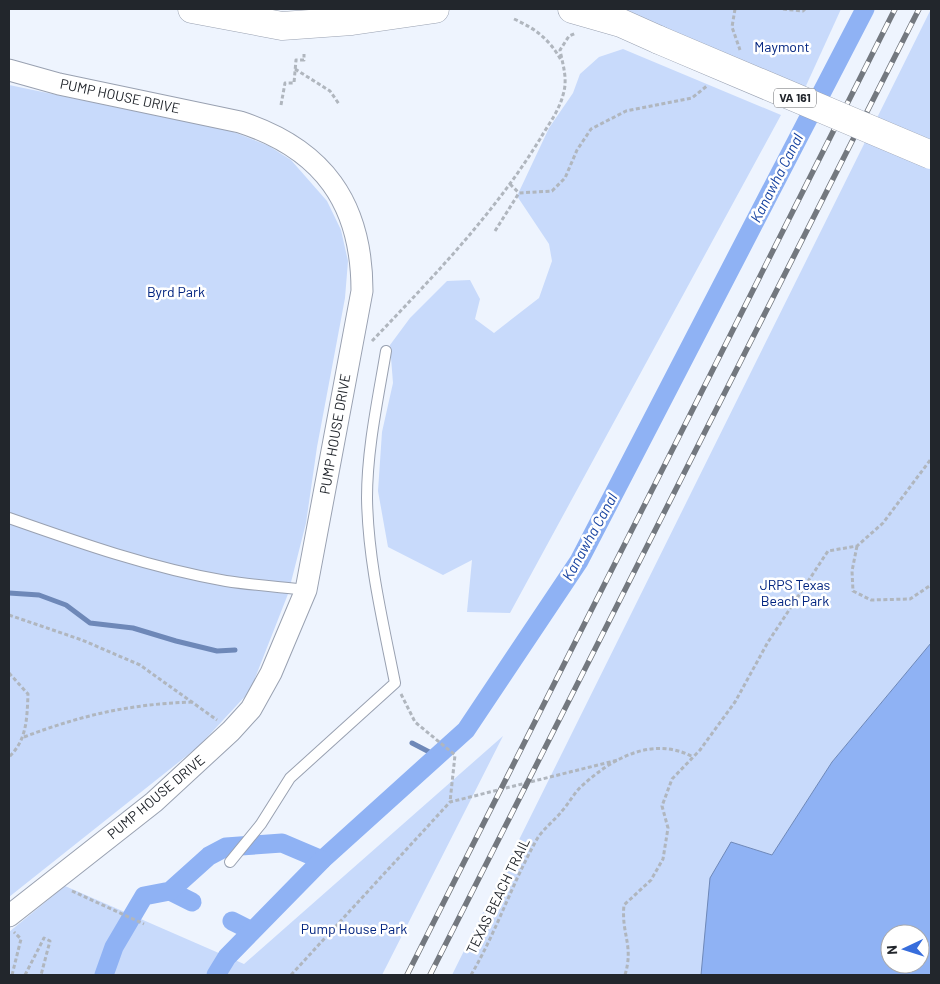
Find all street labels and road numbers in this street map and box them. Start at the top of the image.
street label: PUMP HOUSE DRIVE [59,74,182,117]
road number: VA 161 [774,89,816,108]
street label: PUMP HOUSE DRIVE [316,372,353,496]
street label: PUMP HOUSE DRIVE [103,751,208,842]
street label: TEXAS BEACH TRAIL [462,835,533,956]

